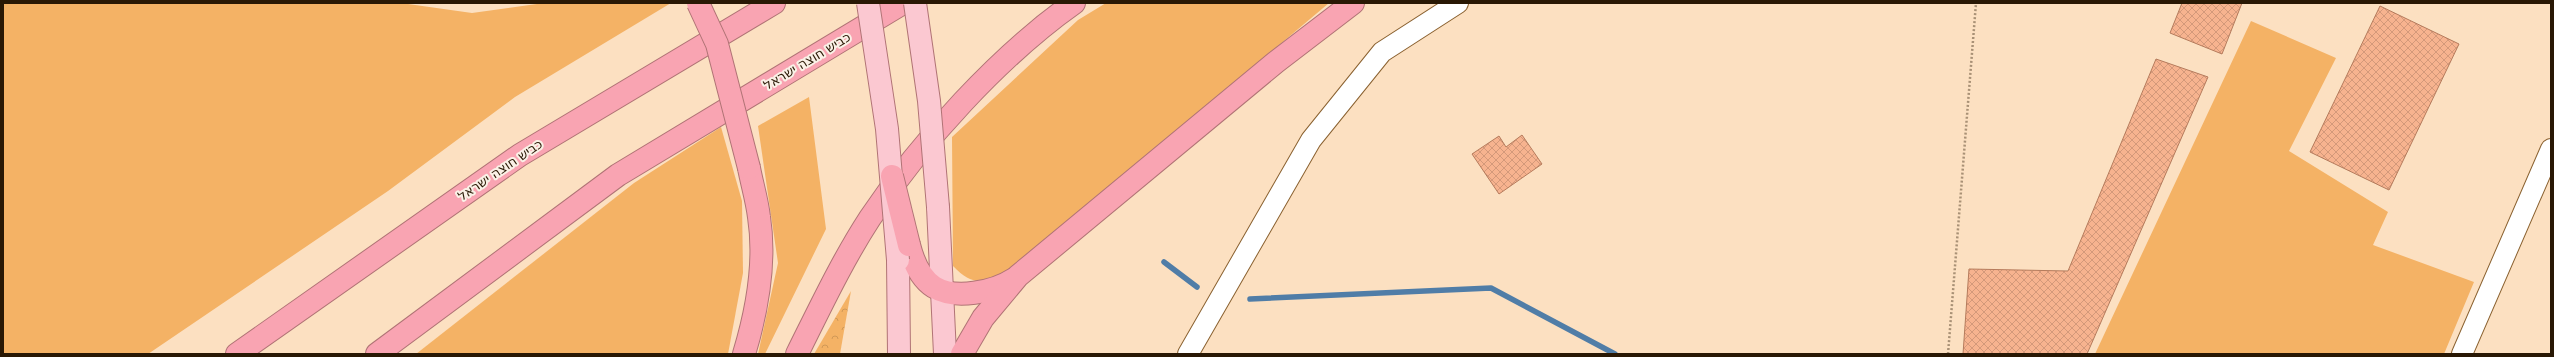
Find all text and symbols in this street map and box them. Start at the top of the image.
street label: כביש חוצה ישראל [761,29,853,93]
street label: כביש חוצה ישראל [455,136,545,204]

